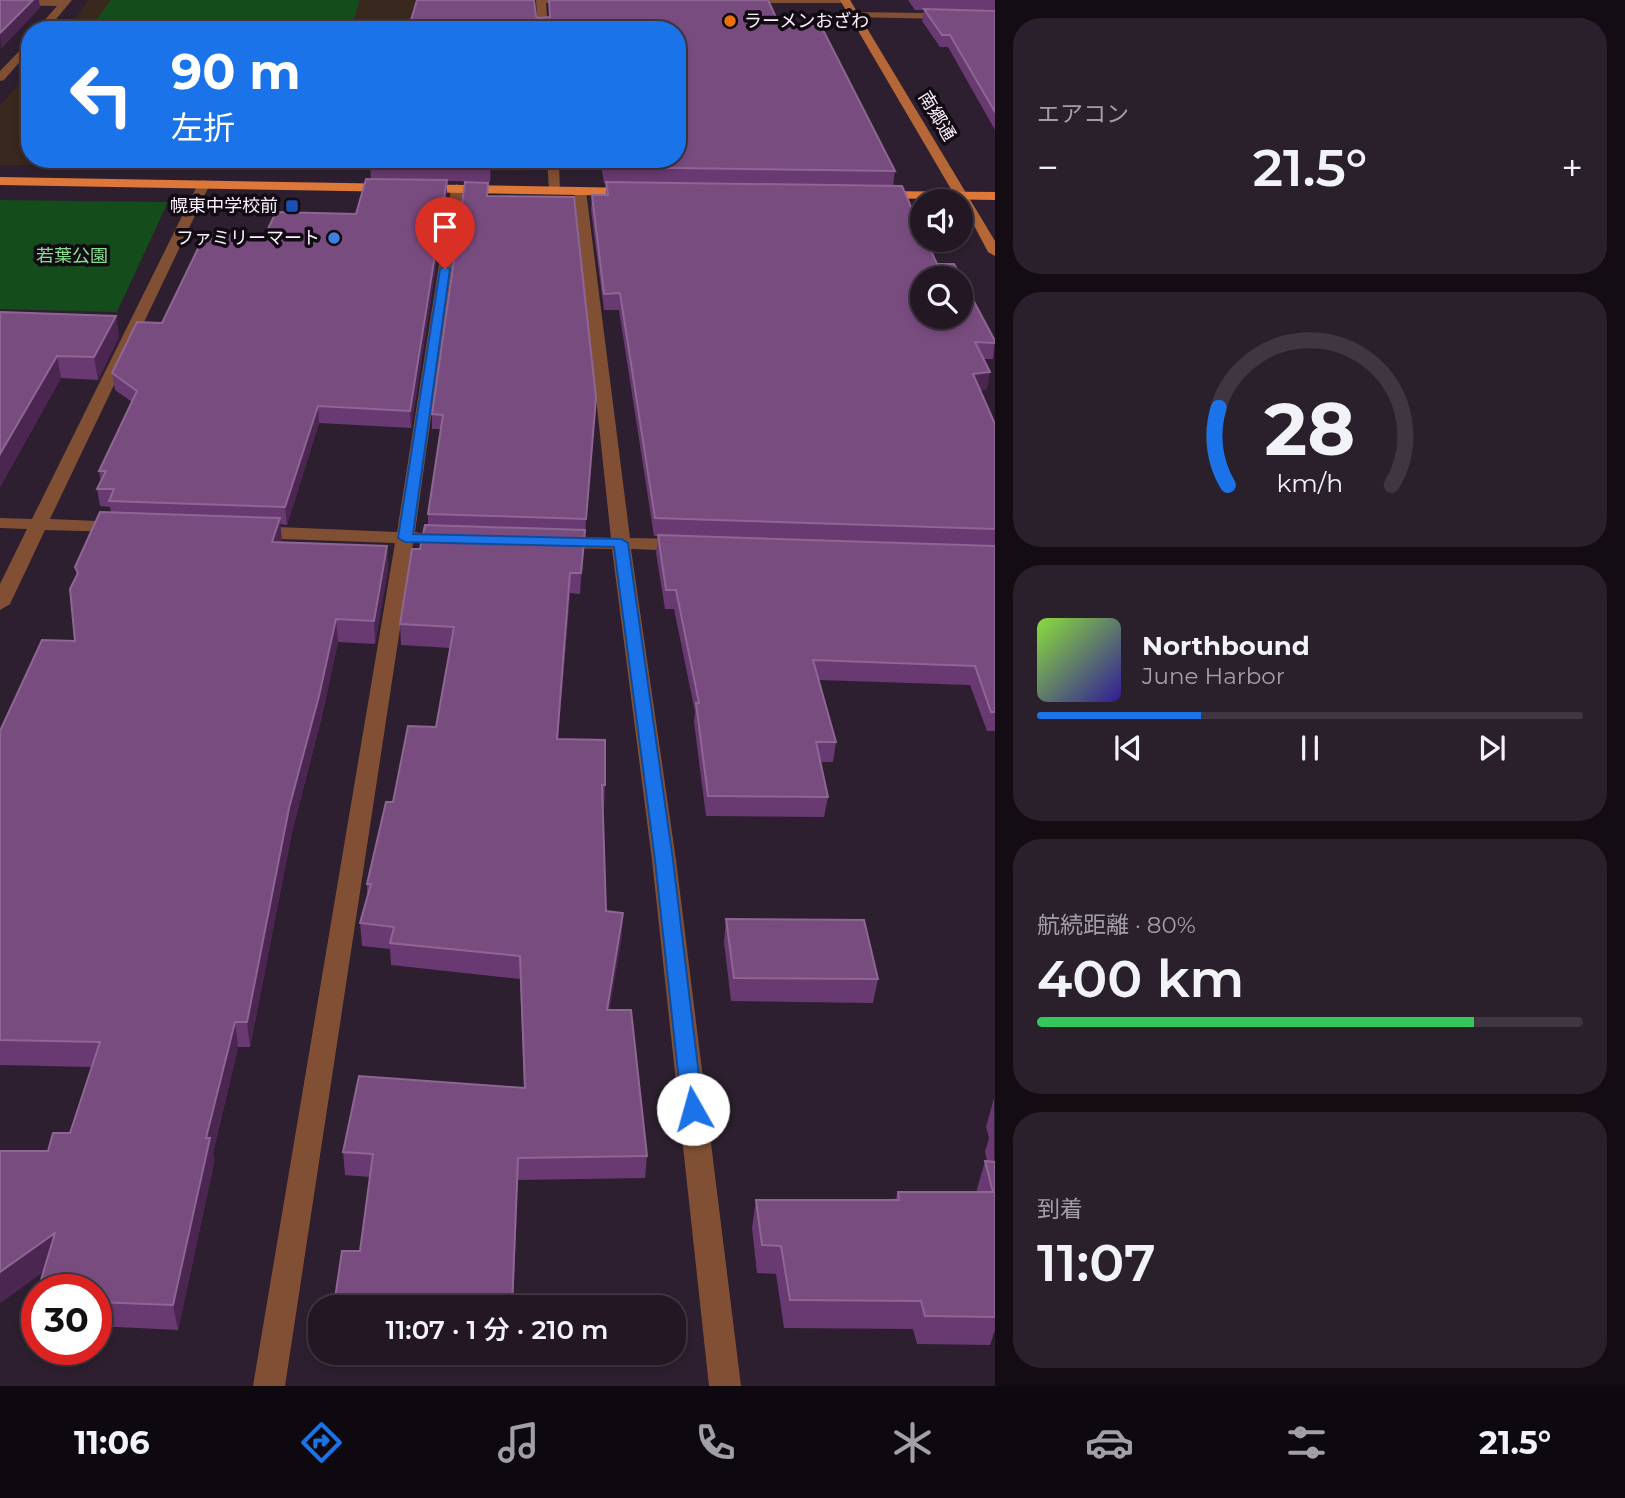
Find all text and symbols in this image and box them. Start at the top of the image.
place label: ラーメンおざわ [744,10,869,32]
marker: ラーメンおざわ [722,13,738,29]
text: 90 m [171,42,301,101]
icon: left [56,49,147,140]
street label: 南郷通 [914,87,960,145]
text: エアコン [1037,100,1129,128]
text: 左折 [171,108,235,147]
text: 21.5° [1253,136,1367,199]
text: − [1037,144,1059,191]
text: + [1561,144,1583,191]
map controls [910,189,973,329]
button: sound [910,189,973,252]
place label: 幌東中学校前 [170,195,278,217]
pin [415,197,475,269]
marker: 幌東中学校前 [284,198,300,214]
icon: arrive [426,208,464,246]
place label: ファミリーマート [176,227,320,249]
marker: ファミリーマート [326,230,342,246]
park label: 若葉公園 [36,245,108,267]
button: search [910,266,973,329]
text: 28 [1265,386,1356,474]
text: km/h [1277,468,1343,498]
text: Northbound [1142,630,1310,662]
text: June Harbor [1142,662,1285,690]
icon: previous [1109,729,1147,767]
icon: pause [1291,729,1329,767]
icon: next [1473,729,1511,767]
text: 航続距離 · 80% [1037,911,1196,939]
text: 400 km [1037,947,1244,1010]
position arrow [656,1072,730,1146]
text: 到着 [1037,1195,1083,1223]
text: 11:07 [1037,1231,1156,1294]
speed limit sign: 30 [21,1274,112,1365]
text: 11:07 · 1 分 · 210 m [386,1314,608,1346]
icon: directions [297,1418,346,1467]
icon: music [494,1418,543,1467]
icon: phone [691,1418,740,1467]
icon: climate [888,1418,937,1467]
icon: car [1085,1418,1134,1467]
icon: filters [1282,1418,1331,1467]
text: 11:06 [74,1423,150,1462]
text: 21.5° [1479,1423,1551,1462]

